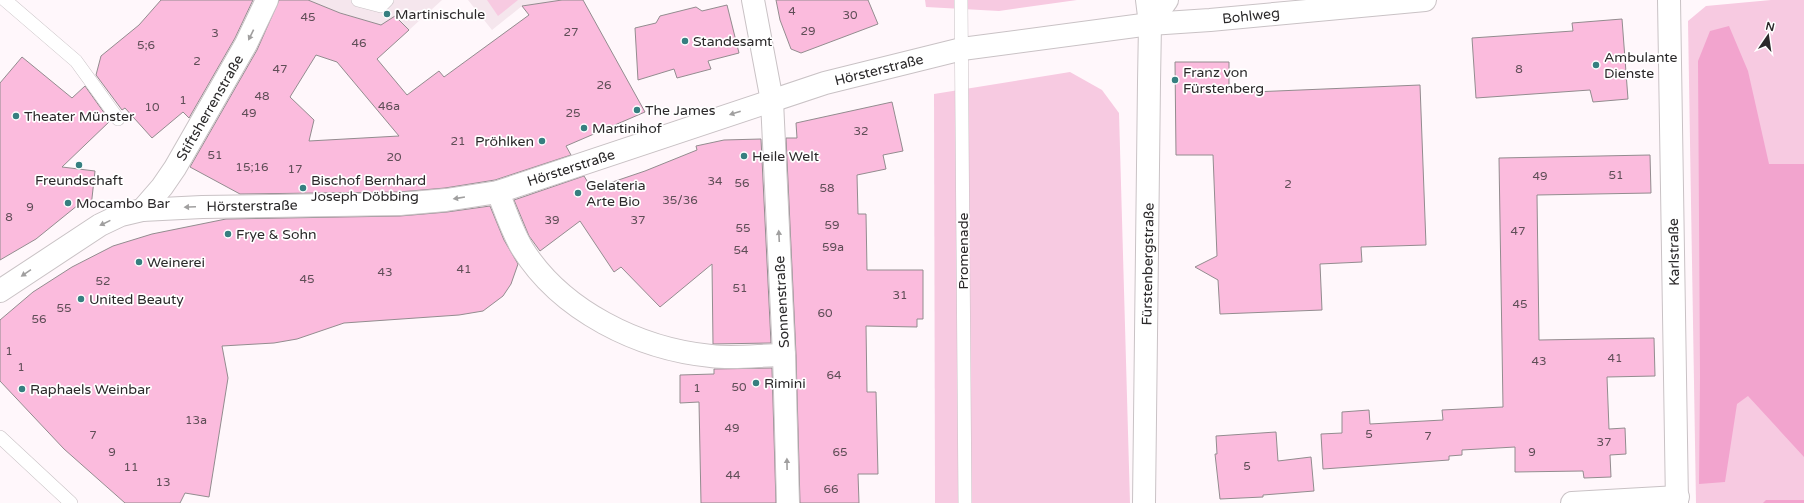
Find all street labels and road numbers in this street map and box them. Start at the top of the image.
street label: Bohlweg [1221,5,1281,27]
street label: Hörsterstraße [833,51,925,89]
street label: Stiftsherrenstraße [173,52,247,164]
street label: Hörsterstraße [525,146,617,190]
street label: Hörsterstraße [206,197,298,215]
street label: Fürstenbergstraße [1138,202,1158,325]
street label: Promenade [955,212,972,289]
street label: Karlstraße [1665,218,1683,286]
street label: Sonnenstraße [771,255,793,349]

